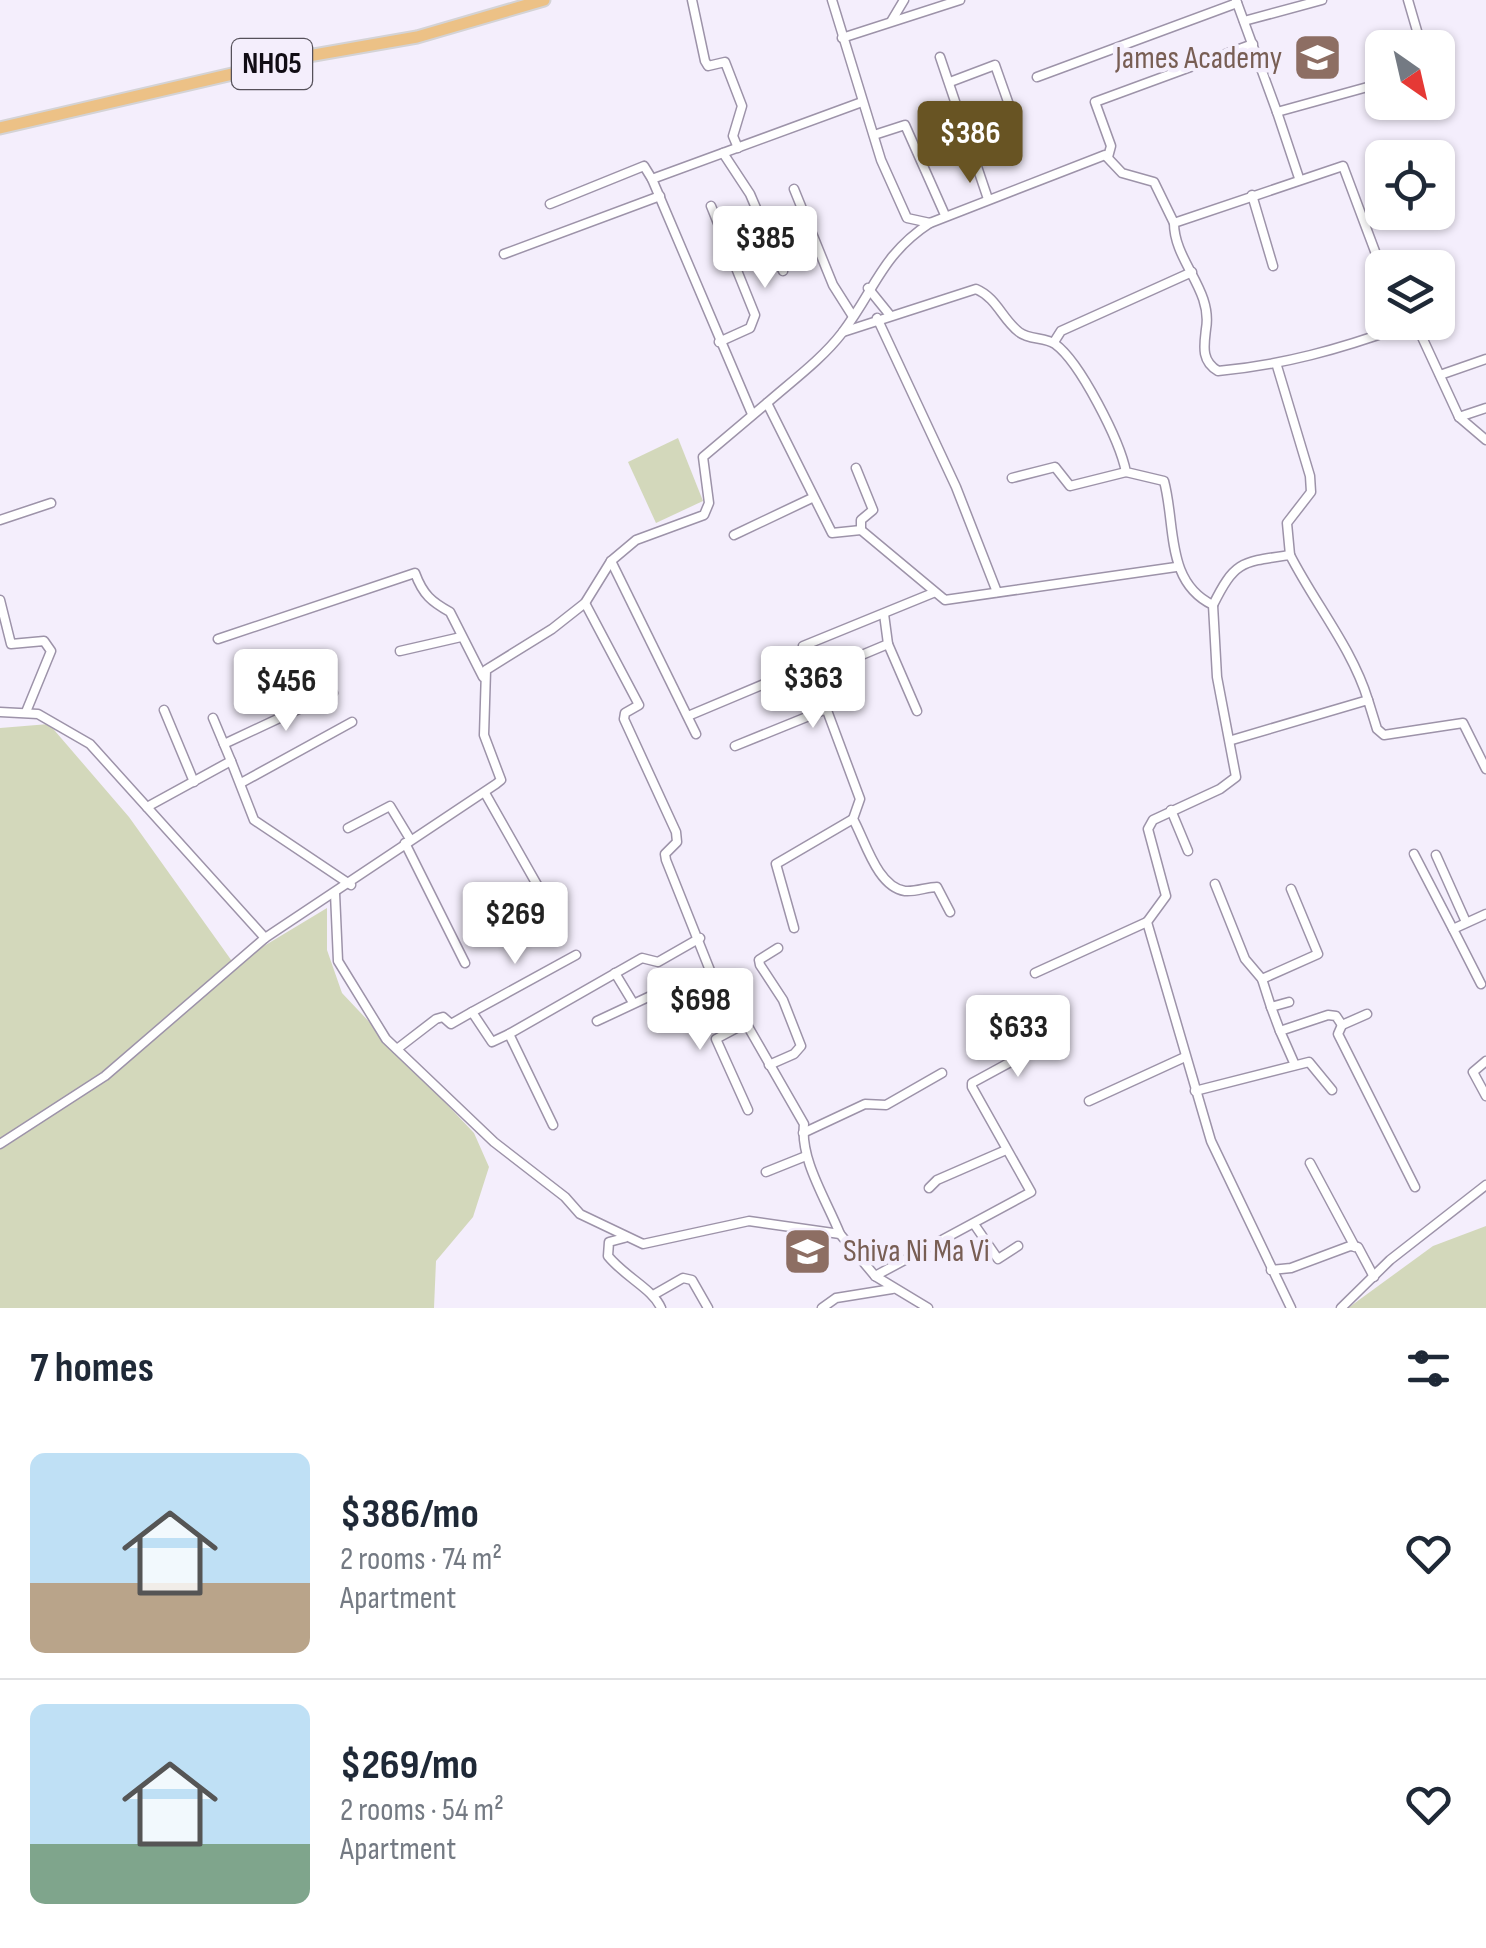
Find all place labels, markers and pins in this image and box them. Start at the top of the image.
school or university icon: James Academy [1291,32,1343,84]
place label: James Academy [1114,39,1282,78]
pin: $386 [911,101,1029,186]
pin: $385 [706,206,824,291]
pin: $363 [754,646,872,731]
pin: $456 [227,649,345,734]
pin: $269 [456,882,574,967]
pin: $698 [641,968,759,1053]
pin: $633 [959,995,1077,1080]
school or university icon: Shiva Ni Ma Vi [782,1225,834,1277]
place label: Shiva Ni Ma Vi [843,1232,990,1271]

